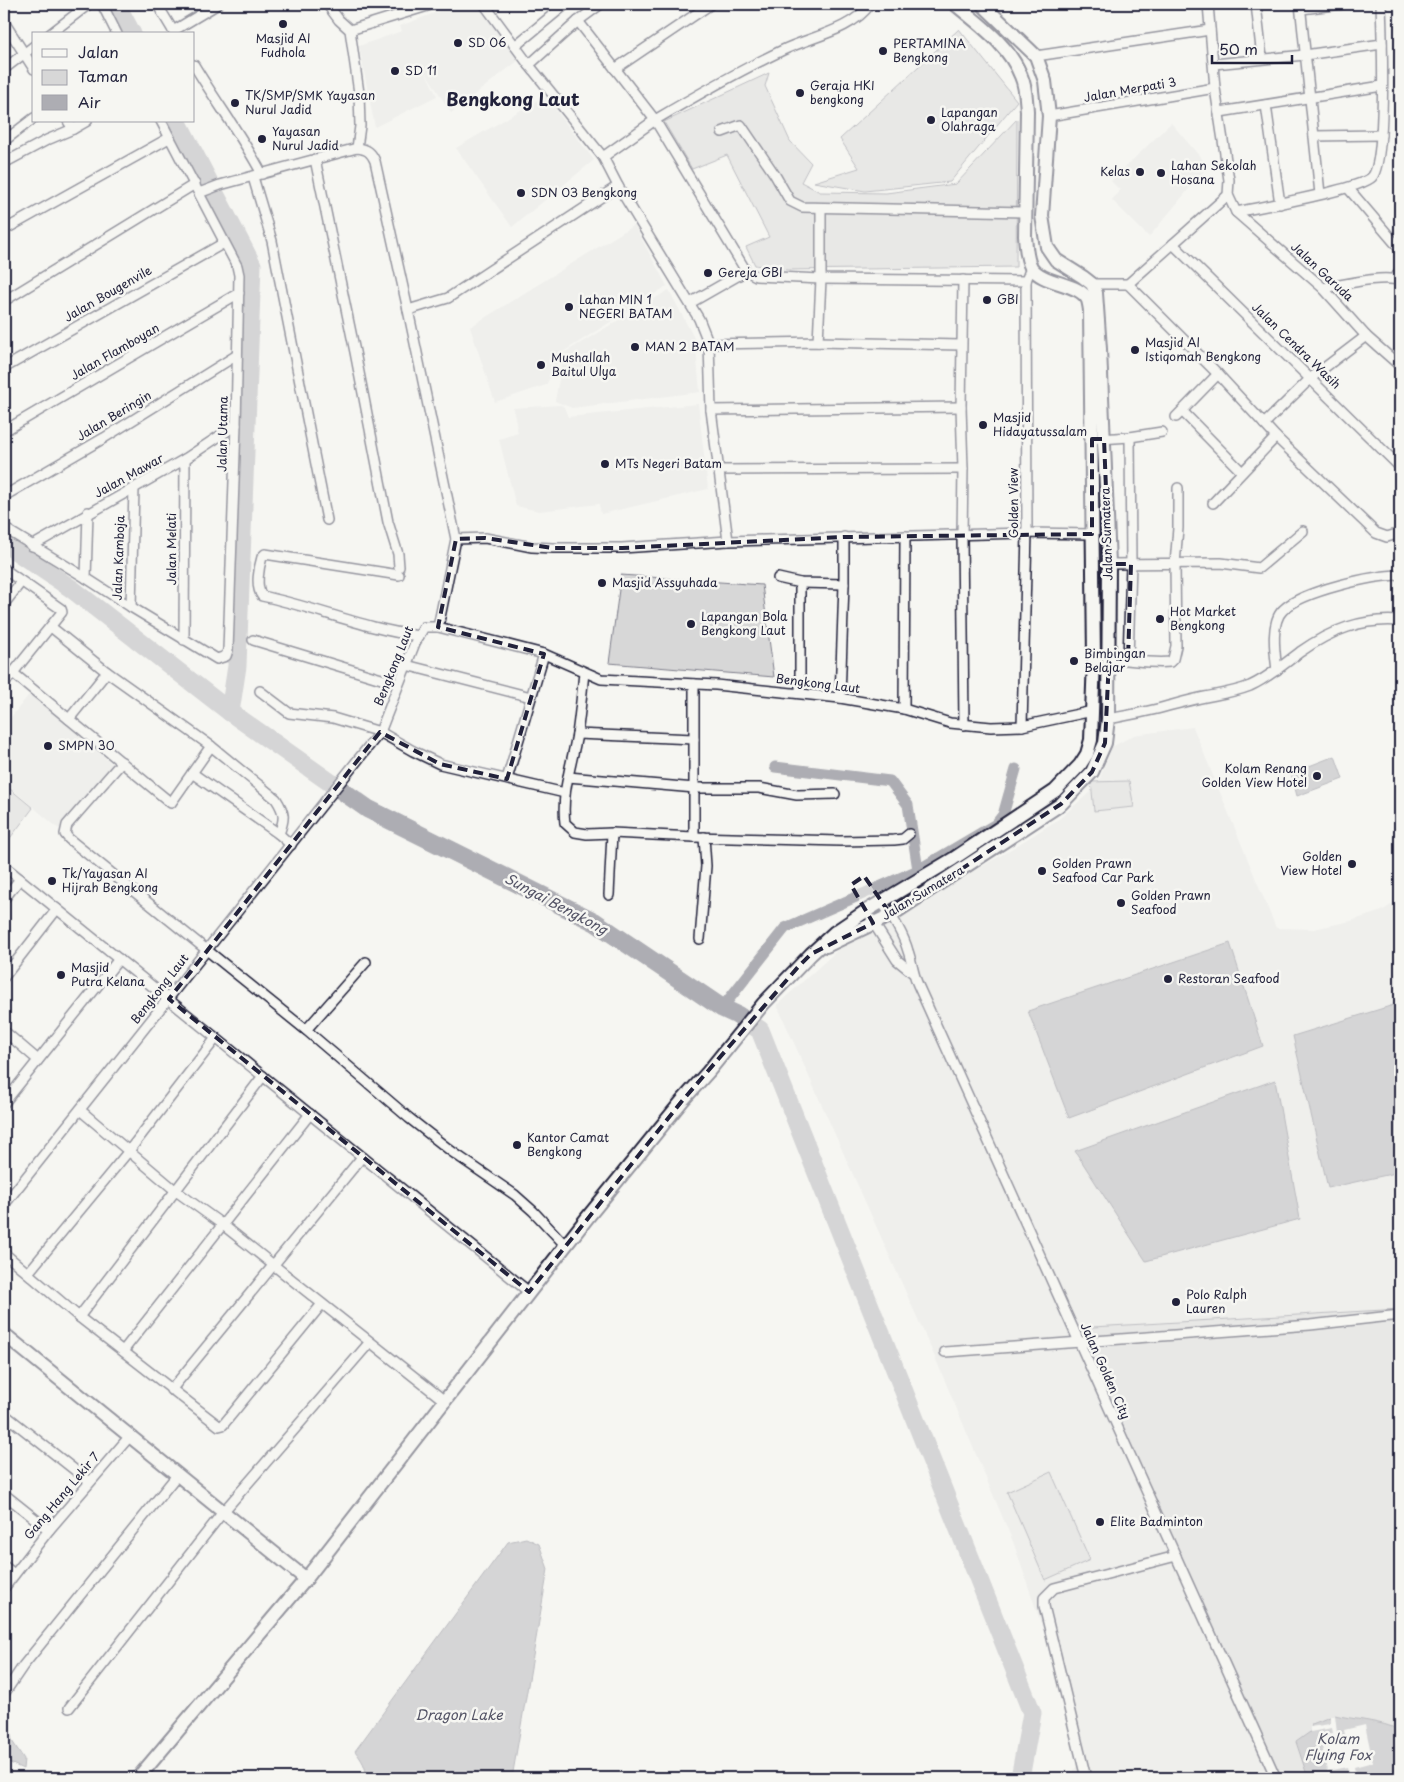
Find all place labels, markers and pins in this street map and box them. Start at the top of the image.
marker: Masjid Al Fudhola [277,18,289,30]
place label: Masjid Al Fudhola [256,29,310,61]
place label: SD 06 [468,33,506,51]
place label: PERTAMINA Bengkong [893,34,967,66]
marker: SD 06 [452,37,464,49]
marker: PERTAMINA Bengkong [877,45,889,57]
place label: SD 11 [405,61,437,79]
marker: SD 11 [389,65,401,77]
place label: Geraja HKI bengkong [810,76,875,108]
place label: TK/SMP/SMK Yayasan Nurul Jadid [245,86,375,118]
marker: Geraja HKI bengkong [794,87,806,99]
marker: TK/SMP/SMK Yayasan Nurul Jadid [229,97,241,109]
place label: Lapangan Olahraga [941,103,998,135]
marker: Lapangan Olahraga [925,114,937,126]
place label: Yayasan Nurul Jadid [272,122,340,154]
marker: Yayasan Nurul Jadid [256,133,268,145]
place label: Lahan Sekolah Hosana [1171,156,1257,188]
place label: Kelas [1100,162,1131,180]
marker: Kelas [1134,166,1146,178]
marker: Lahan Sekolah Hosana [1155,167,1167,179]
place label: SDN 03 Bengkong [531,183,637,201]
marker: SDN 03 Bengkong [515,187,527,199]
place label: Gereja GBI [718,263,783,281]
marker: Gereja GBI [702,267,714,279]
place label: Lahan MIN 1 NEGERI BATAM [579,290,672,322]
place label: GBI [997,290,1019,308]
marker: GBI [981,294,993,306]
marker: Lahan MIN 1 NEGERI BATAM [563,301,575,313]
place label: Masjid Al Istiqomah Bengkong [1145,333,1261,365]
place label: MAN 2 BATAM [645,337,734,355]
marker: MAN 2 BATAM [629,341,641,353]
marker: Masjid Al Istiqomah Bengkong [1129,344,1141,356]
place label: Mushallah Baitul Ulya [551,348,617,380]
marker: Mushallah Baitul Ulya [535,359,547,371]
place label: Masjid Hidayatussalam [993,408,1087,440]
marker: Masjid Hidayatussalam [977,419,989,431]
place label: MTs Negeri Batam [615,454,722,472]
marker: MTs Negeri Batam [599,458,611,470]
place label: Masjid Assyuhada [612,573,718,591]
marker: Masjid Assyuhada [596,577,608,589]
place label: Hot Market Bengkong [1170,602,1236,634]
place label: Lapangan Bola Bengkong Laut [701,607,788,639]
marker: Hot Market Bengkong [1154,613,1166,625]
marker: Lapangan Bola Bengkong Laut [685,618,697,630]
place label: Bimbingan Belajar [1084,644,1146,676]
marker: Bimbingan Belajar [1068,655,1080,667]
place label: SMPN 30 [58,736,115,754]
marker: SMPN 30 [42,740,54,752]
place label: Kolam Renang Golden View Hotel [1201,759,1307,791]
marker: Kolam Renang Golden View Hotel [1311,770,1323,782]
place label: Golden View Hotel [1280,847,1342,879]
place label: Golden Prawn Seafood Car Park [1052,854,1154,886]
marker: Golden View Hotel [1346,858,1358,870]
place label: Tk/Yayasan Al Hijrah Bengkong [62,864,158,896]
marker: Golden Prawn Seafood Car Park [1036,865,1048,877]
marker: Tk/Yayasan Al Hijrah Bengkong [46,875,58,887]
place label: Golden Prawn Seafood [1131,886,1211,918]
marker: Golden Prawn Seafood [1115,897,1127,909]
place label: Masjid Putra Kelana [71,958,145,990]
marker: Masjid Putra Kelana [55,969,67,981]
place label: Restoran Seafood [1178,969,1280,987]
marker: Restoran Seafood [1162,973,1174,985]
place label: Kantor Camat Bengkong [527,1128,609,1160]
marker: Kantor Camat Bengkong [511,1139,523,1151]
place label: Polo Ralph Lauren [1186,1285,1247,1317]
marker: Polo Ralph Lauren [1170,1296,1182,1308]
place label: Elite Badminton [1110,1512,1203,1530]
marker: Elite Badminton [1094,1516,1106,1528]

